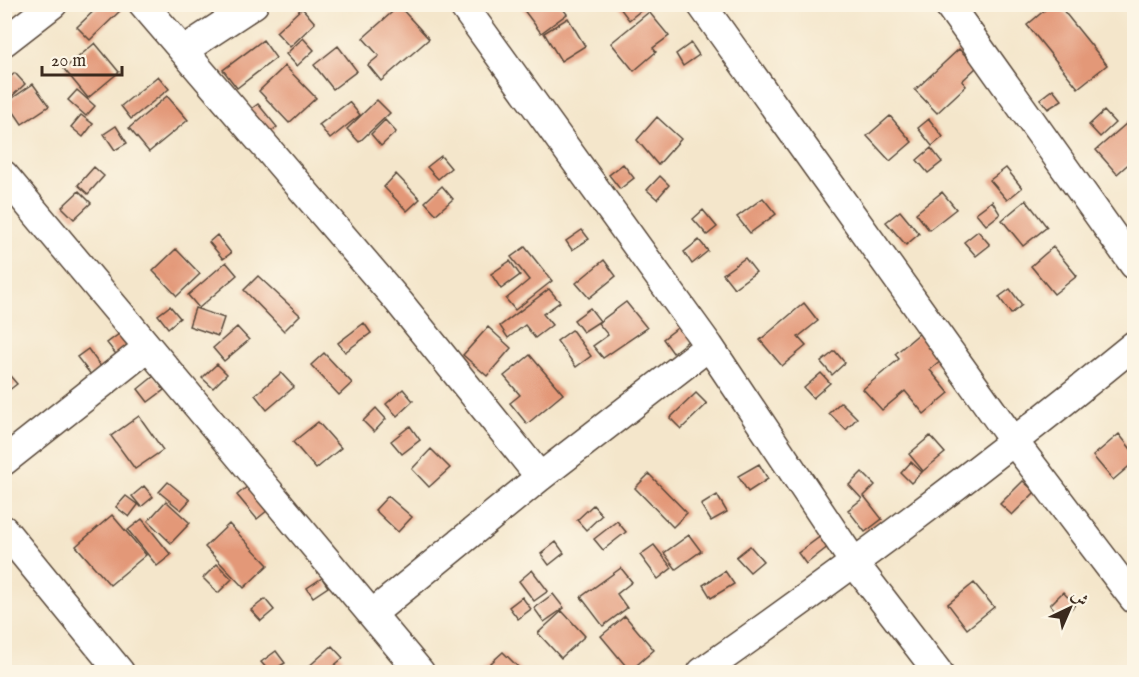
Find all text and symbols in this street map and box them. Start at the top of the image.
scale bar [42,39,122,77]
text: 20 m [51,50,86,73]
north arrow [1040,578,1100,638]
text: ش [1066,586,1092,611]

